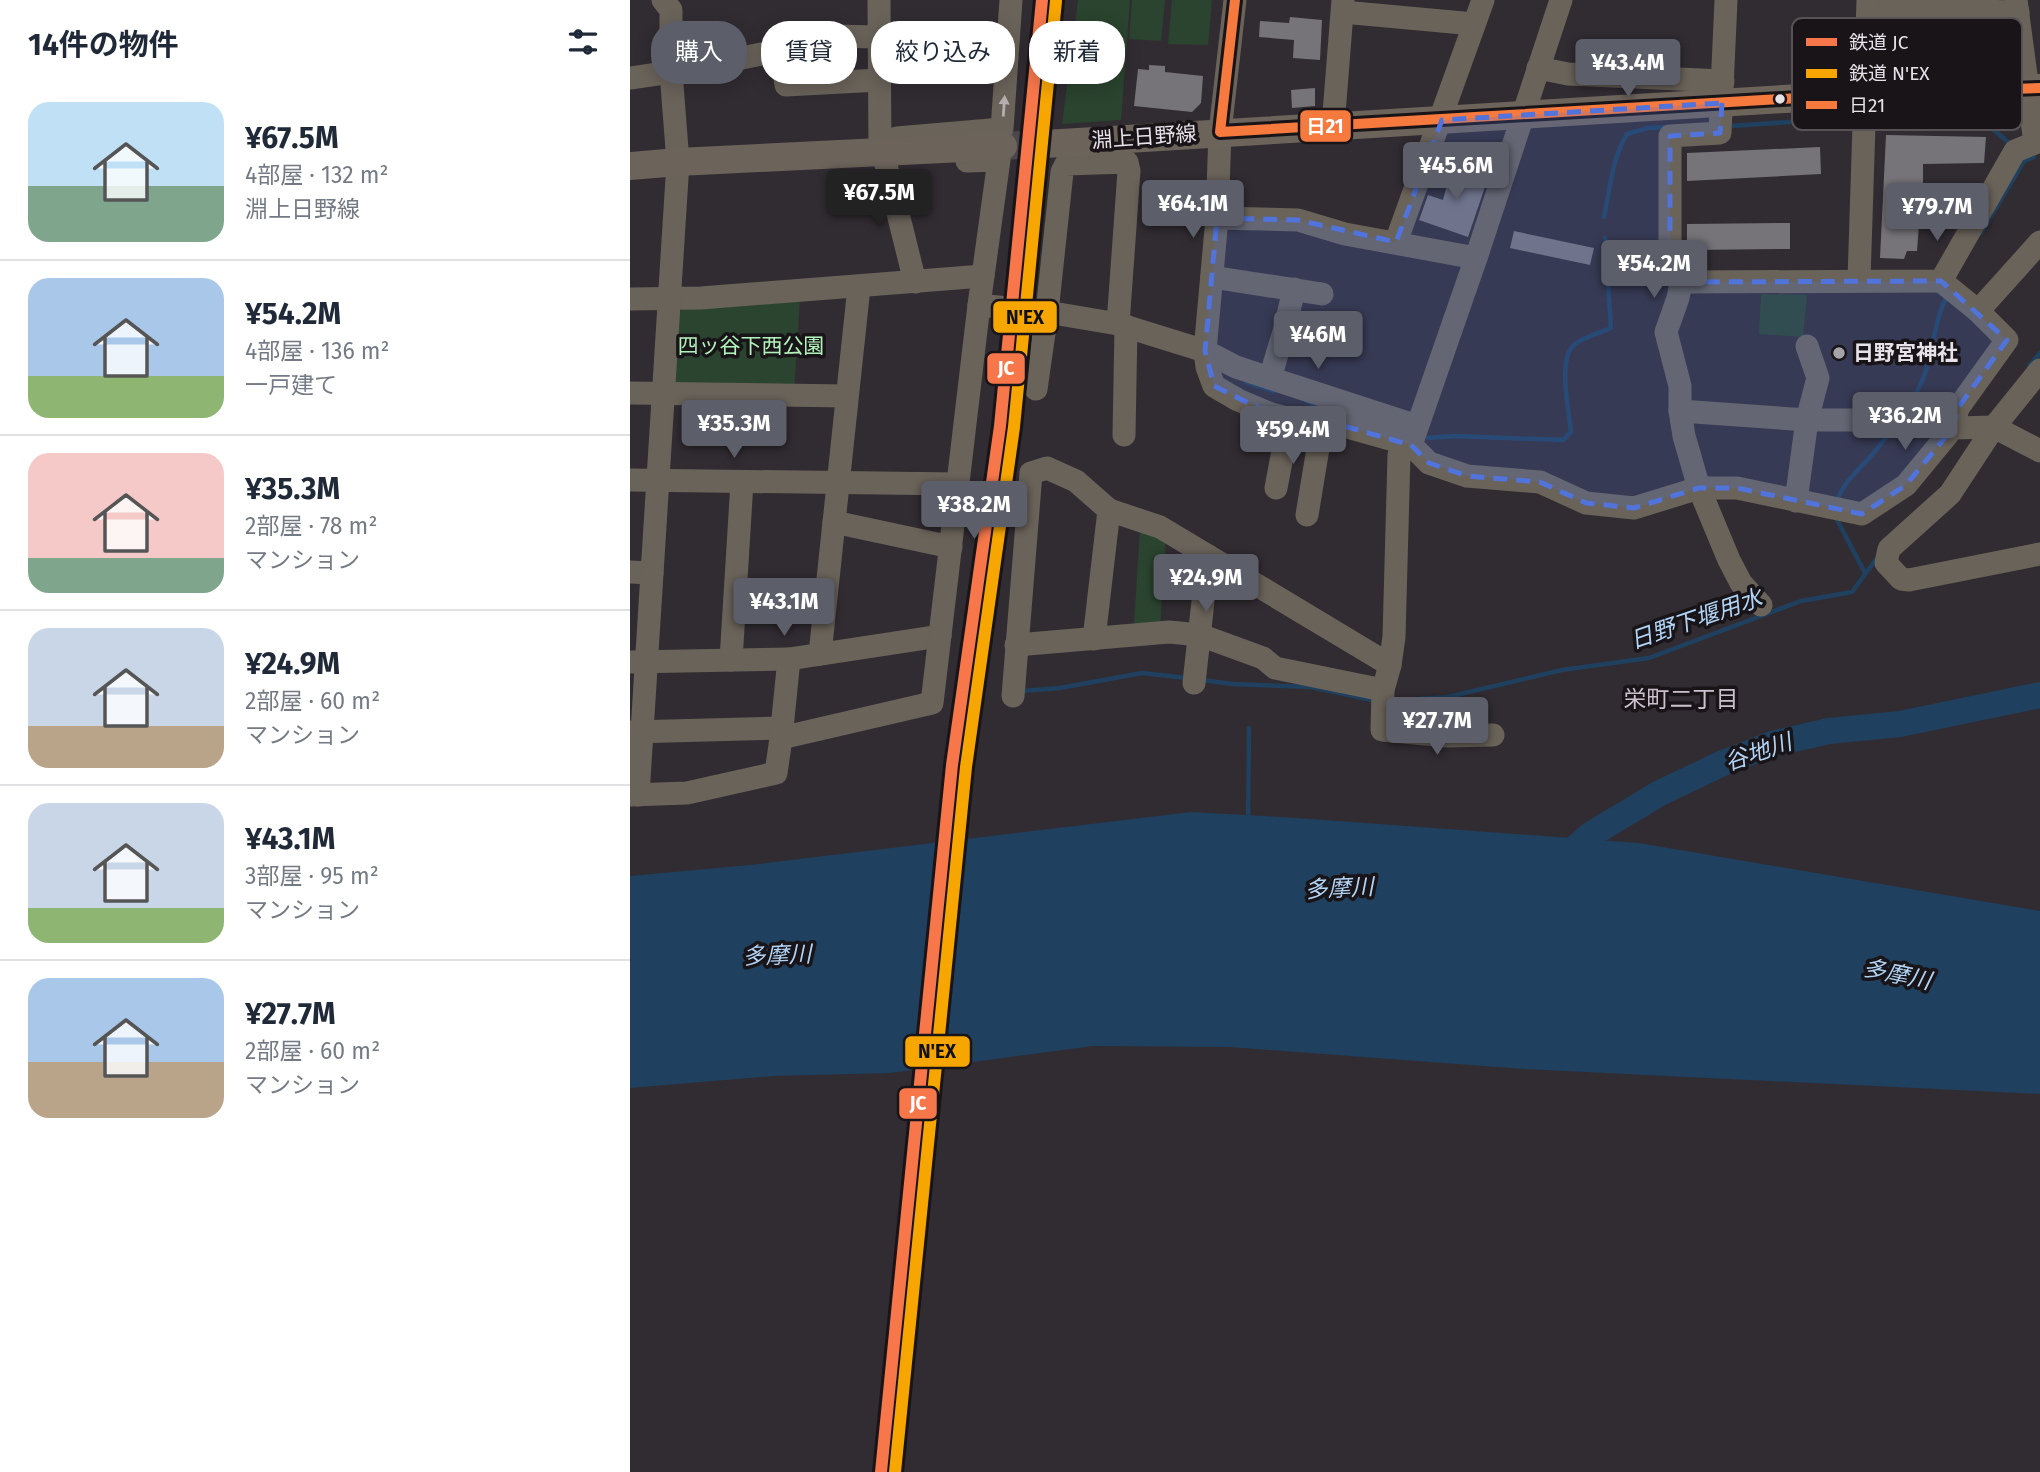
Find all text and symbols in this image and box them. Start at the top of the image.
legend [1792,18,2022,130]
chip: 購入 [651,21,747,84]
chip: 賃貸 [761,21,857,84]
chip: 絞り込み [871,21,1015,84]
chip: 新着 [1029,21,1125,84]
icon: filters [564,23,602,61]
text: 14件の物件 [28,27,179,63]
text: 鉄道 JC [1849,31,1909,54]
pin: ¥43.4M [1571,40,1685,99]
text: ¥43.4M [1591,48,1665,76]
text: 鉄道 N'EX [1849,62,1930,85]
unlabelled marker [1773,92,1787,106]
text: 日21 [1849,94,1885,117]
one-way arrow [998,95,1009,117]
line badge: 日21 [1299,109,1352,143]
text: 日21 [1306,115,1344,138]
text: ¥67.5M [245,120,339,156]
street label: 淵上日野線 [1091,120,1197,154]
icon: home [84,130,168,214]
pin: ¥45.6M [1399,142,1513,202]
text: ¥45.6M [1419,151,1493,179]
text: 4部屋 · 132 m² [245,161,388,189]
pin: ¥67.5M [822,170,936,229]
text: ¥67.5M [843,178,915,206]
pin: ¥64.1M [1136,180,1250,240]
pin: ¥79.7M [1880,184,1994,243]
text: ¥64.1M [1158,189,1228,217]
text: ¥79.7M [1902,192,1972,220]
text: 淵上日野線 [245,195,360,223]
pin: ¥54.2M [1597,240,1711,300]
text: ¥54.2M [1617,249,1691,277]
text: ¥54.2M [245,296,341,332]
line badge: N'EX [992,300,1058,334]
icon: home [84,306,168,390]
text: N'EX [1006,306,1045,329]
pin: ¥46M [1277,312,1359,371]
text: ¥46M [1290,320,1346,348]
park label: 四ッ谷下西公園 [678,333,825,359]
text: 4部屋 · 136 m² [245,337,390,365]
place label: 日野宮神社 [1853,340,1958,366]
marker: 日野宮神社 [1831,345,1847,361]
line badge: JC [986,352,1026,385]
text: JC [997,357,1015,380]
text: 一戸建て [245,371,337,399]
pin: ¥36.2M [1848,392,1962,452]
pin: ¥35.3M [677,400,791,460]
text: ¥36.2M [1868,401,1942,429]
pin: ¥59.4M [1236,406,1350,466]
text: ¥35.3M [698,409,770,437]
text: ¥59.4M [1256,415,1330,443]
text: ¥35.3M [245,471,340,507]
icon: home [84,481,168,565]
pin: ¥38.2M [917,482,1031,541]
text: ¥38.2M [937,490,1011,518]
text: 2部屋 · 78 m² [245,512,377,540]
text: マンション [245,546,360,574]
pin: ¥24.9M [1149,554,1263,614]
text: ¥24.9M [1170,563,1242,591]
pin: ¥43.1M [727,578,841,638]
water label: 日野下堰用水 [1626,582,1769,655]
text: ¥43.1M [749,587,819,615]
text: ¥24.9M [245,646,340,682]
icon: home [84,656,168,740]
district label: 栄町二丁目 [1624,685,1739,713]
text: 2部屋 · 60 m² [245,687,380,715]
pin: ¥27.7M [1380,698,1494,757]
text: ¥27.7M [1402,706,1472,734]
text: マンション [245,721,360,749]
water label: 谷地川 [1721,727,1798,776]
text: ¥43.1M [245,821,335,857]
icon: home [84,831,168,915]
text: 3部屋 · 95 m² [245,862,379,890]
water label: 多摩川 [1304,872,1377,904]
text: マンション [245,896,360,924]
water label: 多摩川 [742,940,815,970]
water label: 多摩川 [1860,953,1937,995]
text: ¥27.7M [245,996,336,1032]
icon: home [84,1006,168,1090]
line badge: N'EX [904,1035,971,1068]
text: 2部屋 · 60 m² [245,1037,380,1065]
text: N'EX [918,1040,957,1063]
text: マンション [245,1071,360,1099]
line badge: JC [898,1087,938,1120]
text: JC [909,1092,927,1115]

